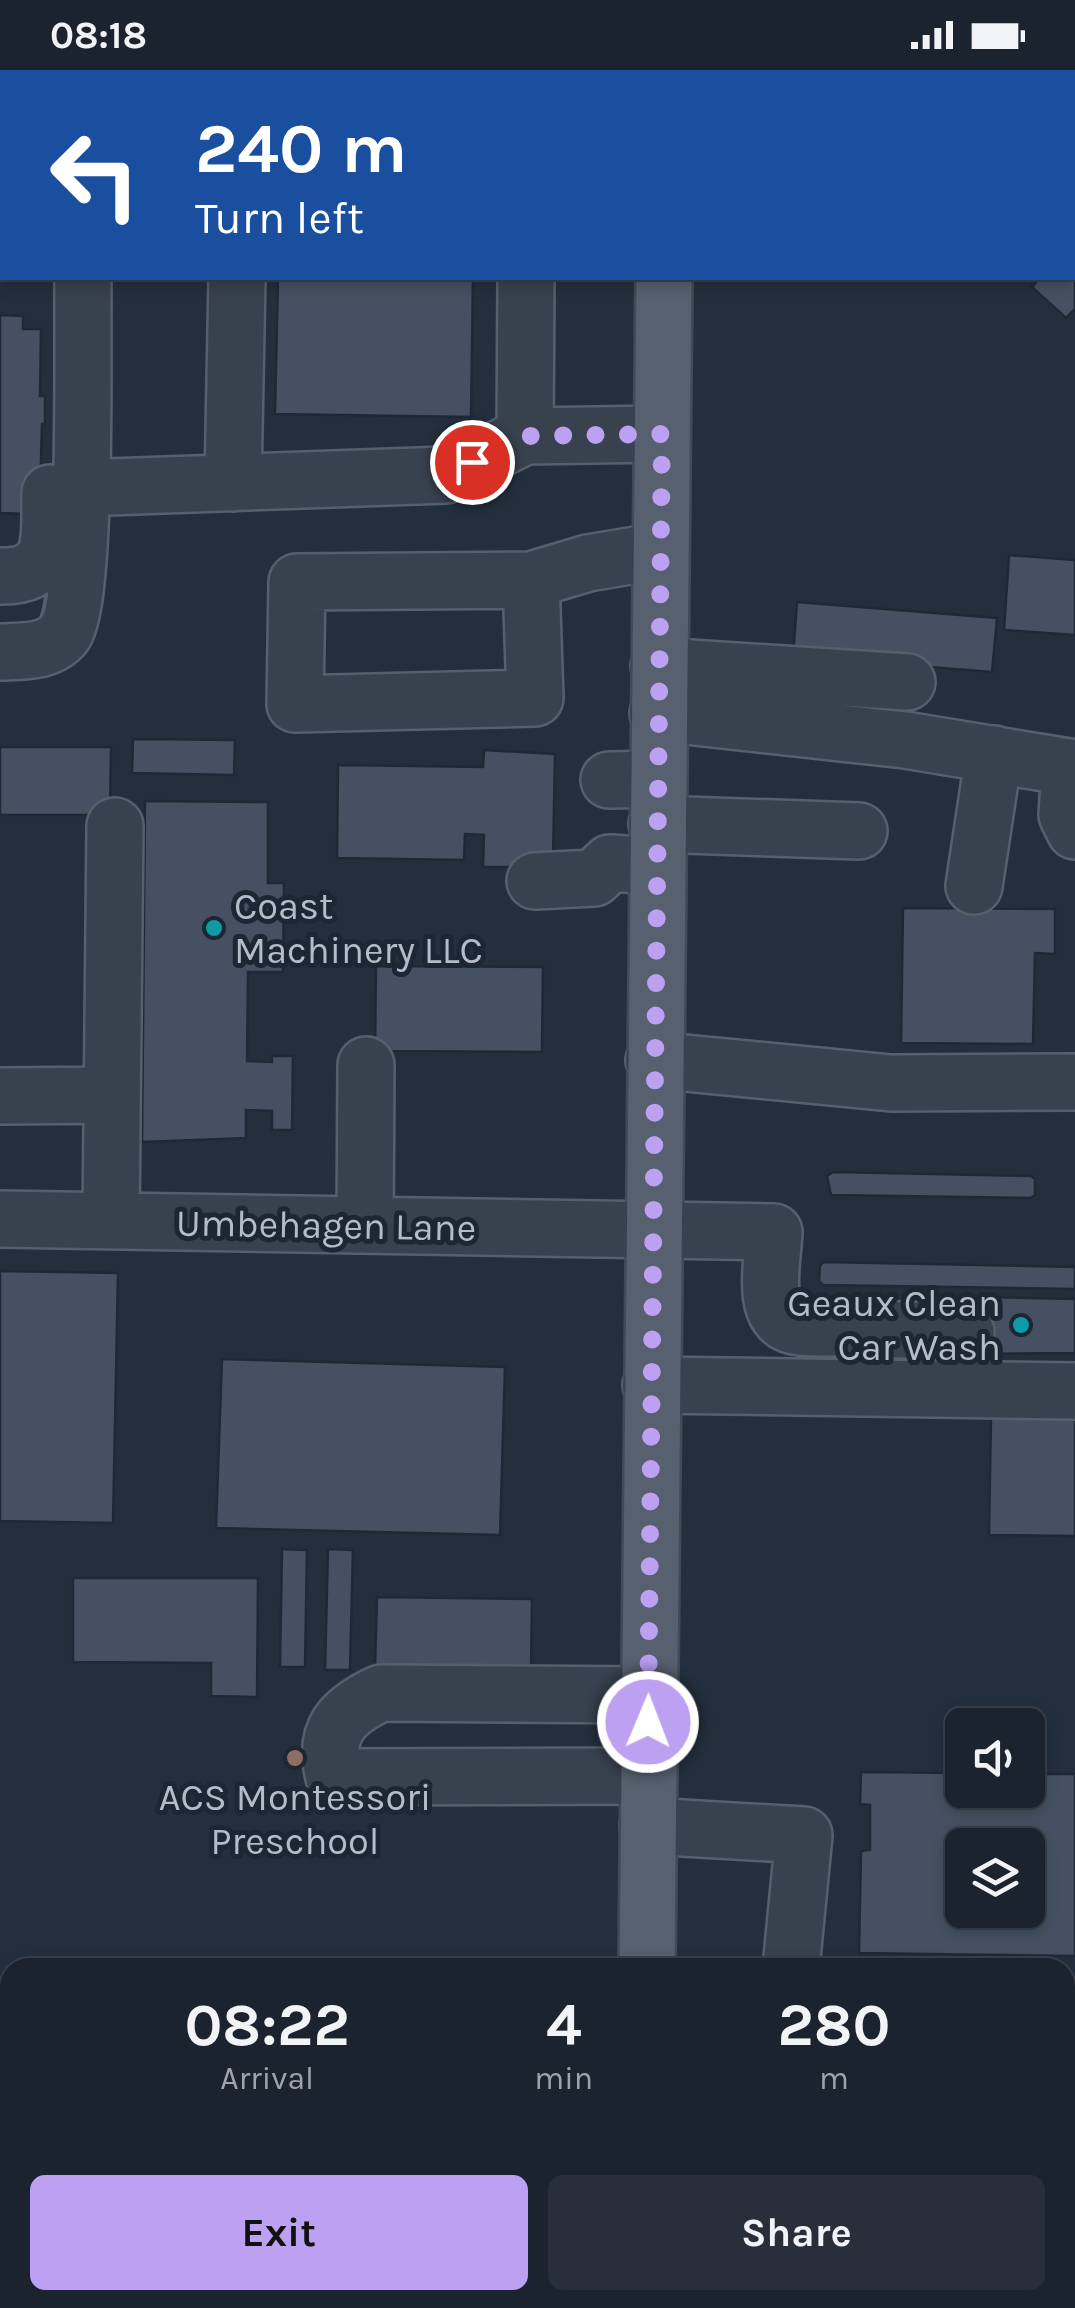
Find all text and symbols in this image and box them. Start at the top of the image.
text: 08:18 [50,13,147,58]
text: 240 m [195,108,407,190]
icon: left [30,110,160,240]
text: Turn left [195,192,364,244]
pin [430,420,515,505]
icon: arrive [445,435,500,490]
place label: Coast Machinery LLC [234,884,483,973]
marker: Coast Machinery LLC [203,917,225,939]
street label: Umbehagen Lane [175,1200,477,1251]
place label: Geaux Clean Car Wash [787,1281,1001,1370]
marker: Geaux Clean Car Wash [1010,1314,1032,1336]
position arrow [596,1670,700,1774]
map controls [945,1708,1045,1928]
button: sound [945,1708,1045,1808]
marker: ACS Montessori Preschool [284,1747,306,1769]
place label: ACS Montessori Preschool [159,1775,431,1864]
button: layers [945,1828,1045,1928]
text: 08:22 [184,1990,350,2060]
text: 4 [546,1990,582,2060]
text: 280 [778,1990,891,2060]
text: Arrival [220,2060,314,2097]
text: min [534,2060,593,2097]
text: m [819,2060,849,2097]
button: Exit [30,2175,528,2290]
button: Share [548,2175,1045,2290]

